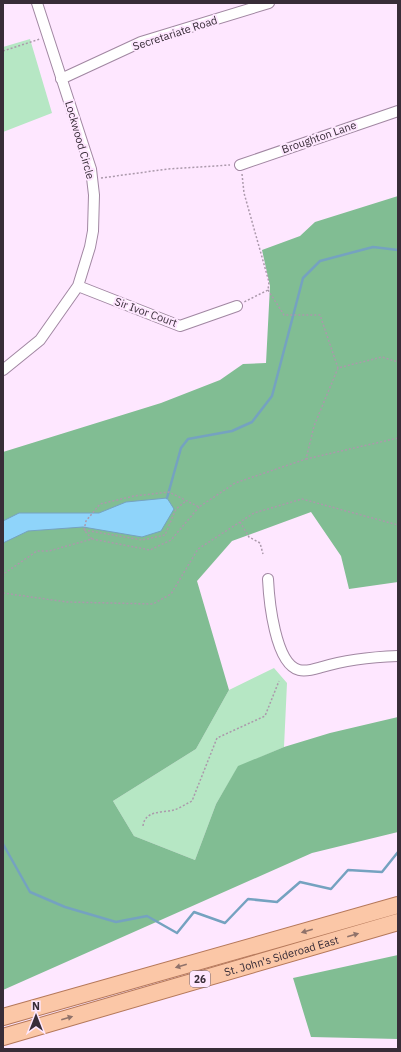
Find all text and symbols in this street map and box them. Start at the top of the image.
street label: Secretariate Road [131,13,219,53]
street label: Lockwood Circle [62,99,98,181]
street label: Broughton Lane [280,118,358,156]
street label: Sir Ivor Court [113,294,179,330]
one-way arrow [300,928,312,934]
one-way arrow [348,932,360,938]
street label: St. John's Sideroad East [222,933,341,979]
one-way arrow [175,963,187,969]
road number: 26 [190,971,210,987]
north arrow [16,996,56,1036]
text: N [32,999,40,1013]
one-way arrow [62,1015,74,1021]

